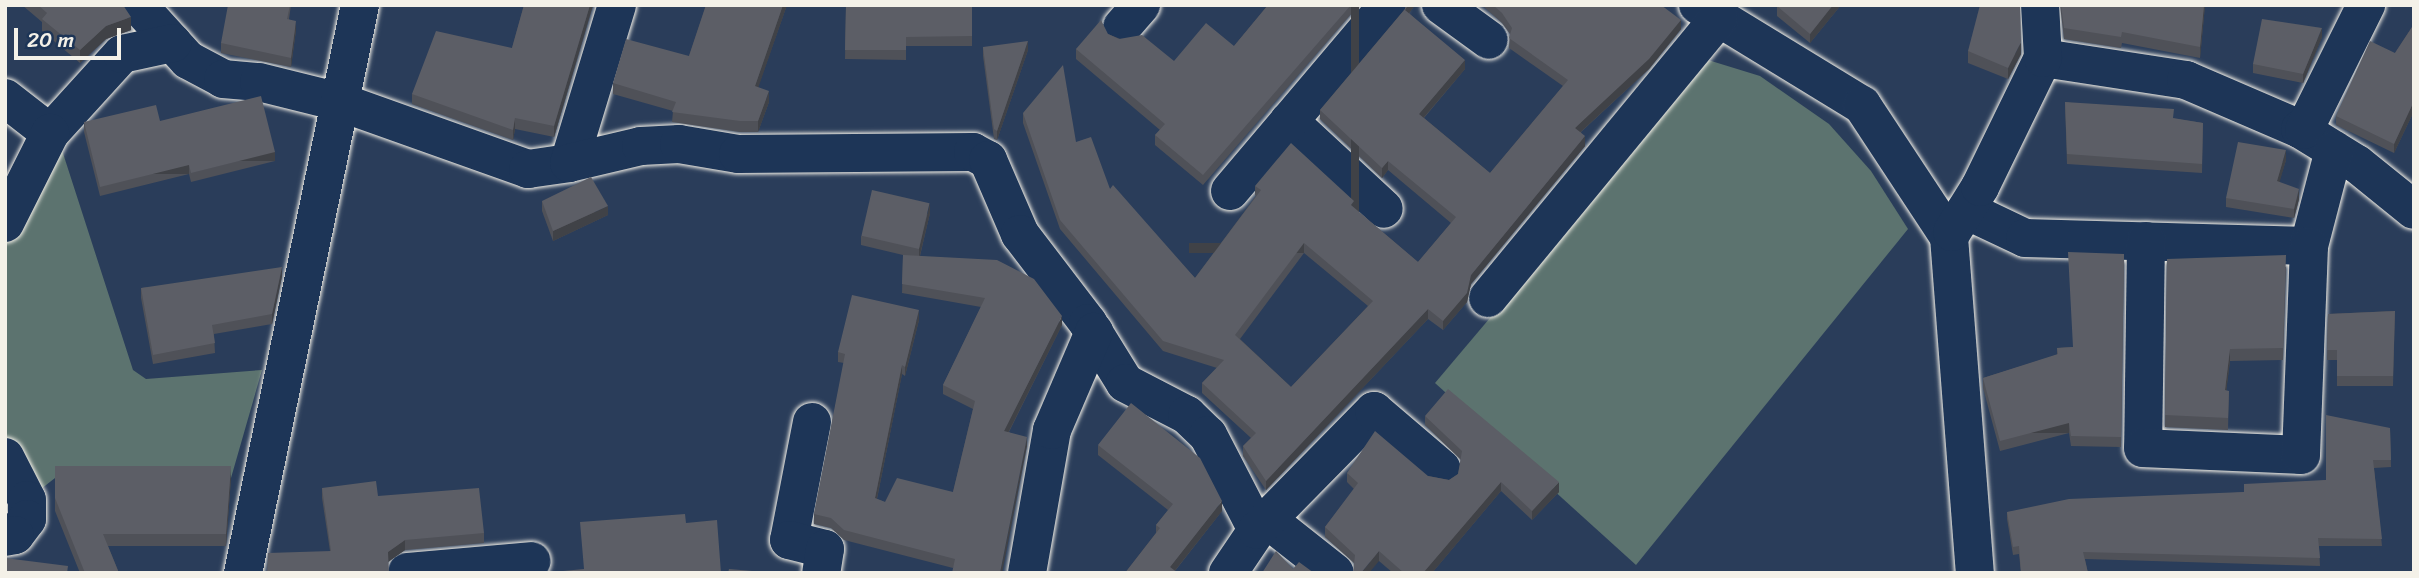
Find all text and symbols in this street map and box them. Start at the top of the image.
scale bar [18,14,124,58]
text: 20 m [27,21,74,59]

